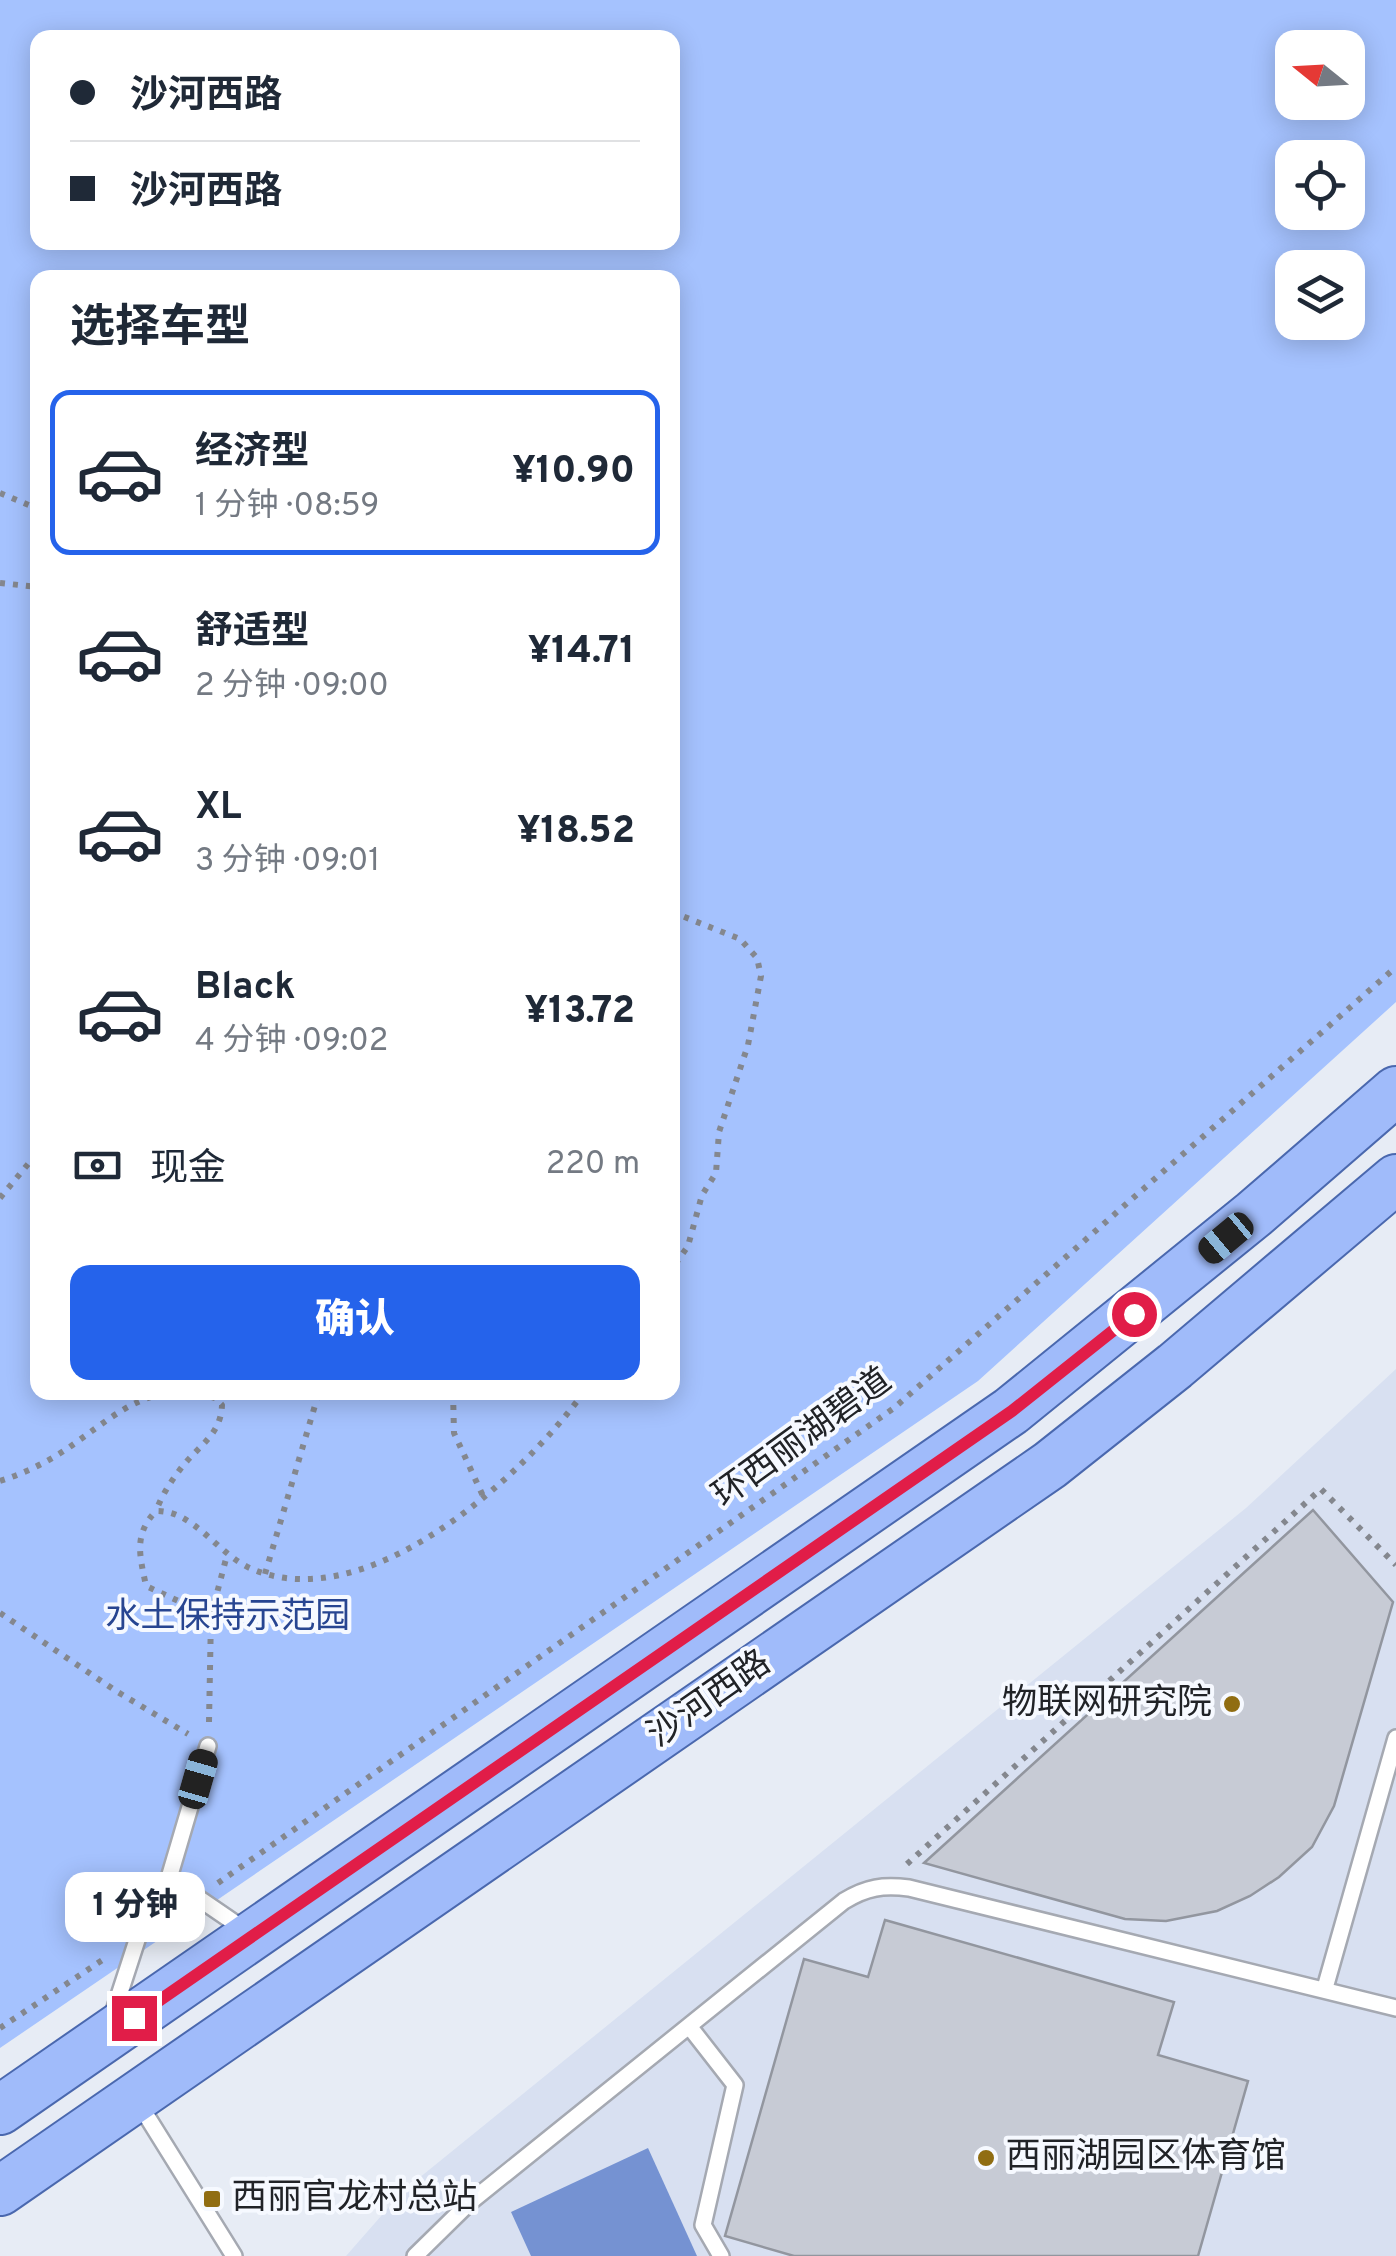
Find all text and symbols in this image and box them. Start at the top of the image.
north arrow [1275,30,1365,120]
map controls [1275,30,1365,340]
text: 沙河西路 [130,73,282,122]
button: locate [1275,140,1365,230]
text: 沙河西路 [130,169,282,218]
button: layers [1275,250,1365,340]
text: 选择车型 [70,301,250,358]
icon: car [75,428,165,518]
text: 经济型 [195,429,309,478]
text: ¥10.90 [512,448,635,497]
text: 1 分钟 · 08:59 [195,487,379,527]
icon: car [75,608,165,698]
text: 舒适型 [195,609,309,658]
text: ¥14.71 [528,628,635,677]
text: 2 分钟 · 09:00 [195,667,389,707]
text: XL [195,784,242,833]
icon: car [75,788,165,878]
text: ¥18.52 [517,808,635,857]
text: 3 分钟 · 09:01 [195,842,380,882]
text: Black [195,964,295,1013]
icon: car [75,968,165,1058]
text: ¥13.72 [525,988,635,1037]
text: 4 分钟 · 09:02 [195,1022,388,1062]
icon: cash [70,1138,125,1193]
text: 220 m [546,1145,640,1185]
text: 现金 [150,1146,226,1195]
car [1193,1207,1259,1269]
button: 确认 [70,1265,640,1380]
route start [1112,1292,1157,1337]
street label: 环西丽湖碧道 [705,1359,901,1519]
park label: 水土保持示范园 [105,1596,351,1640]
street label: 沙河西路 [640,1642,780,1758]
place label: 物联网研究院 [1002,1682,1212,1726]
marker: 物联网研究院 [1221,1693,1243,1715]
car [175,1746,221,1812]
callout: 1 分钟 [64,1873,204,1943]
text: 1 分钟 [92,1887,178,1927]
route end [112,1996,157,2041]
place label: 西丽湖园区体育馆 [1006,2136,1286,2180]
marker: 西丽湖园区体育馆 [975,2147,997,2169]
place label: 西丽官龙村总站 [232,2177,477,2221]
marker: 西丽官龙村总站 [201,2188,223,2210]

